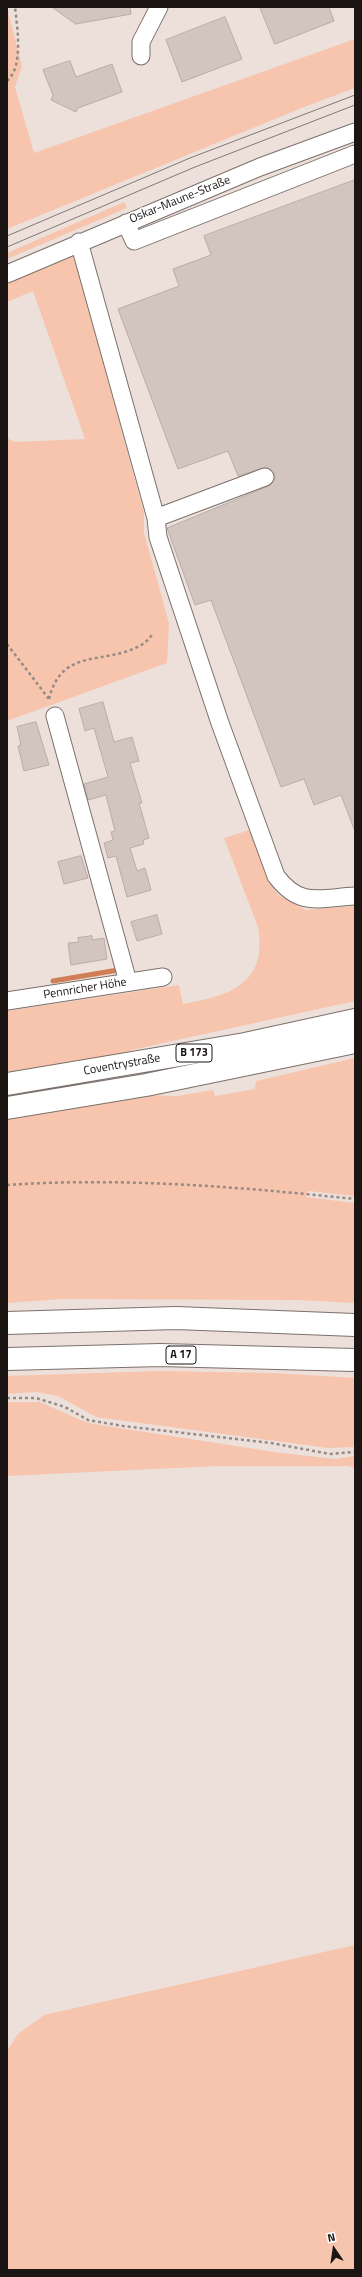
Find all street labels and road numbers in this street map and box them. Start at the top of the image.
street label: Oskar-Maune-Straße [127,173,233,227]
street label: Pennricher Höhe [42,975,128,1003]
road number: B 173 [176,1044,212,1062]
street label: Coventrystraße [82,1051,162,1079]
road number: A 17 [166,1346,196,1364]

